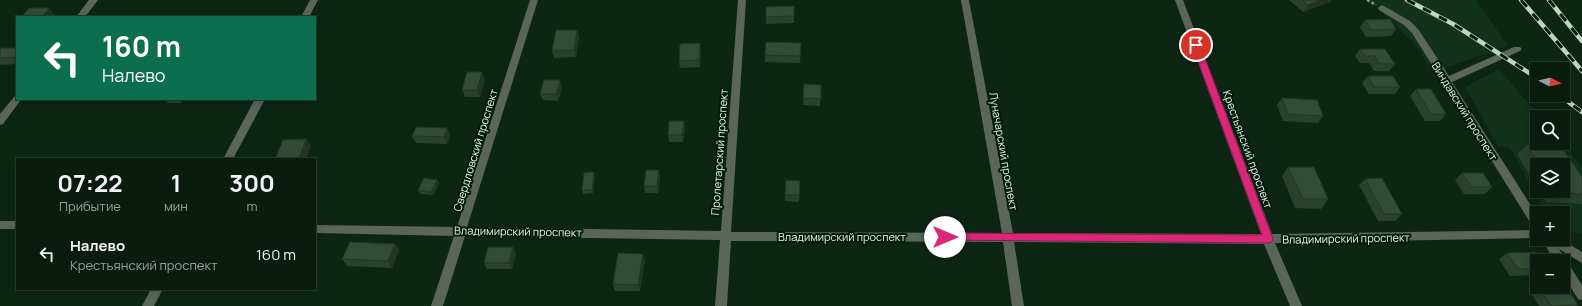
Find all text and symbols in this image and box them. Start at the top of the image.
text: 160 m [102,27,181,65]
pin [1179,28,1213,62]
icon: left [36,32,88,84]
icon: arrive [1185,34,1207,56]
street label: Виндавский проспект [1429,59,1502,163]
north arrow [1530,62,1570,102]
map controls [1530,62,1570,294]
text: Налево [102,63,166,87]
street label: Свердловский проспект [449,87,501,213]
street label: Пролетарский проспект [707,88,731,216]
street label: Крестьянский проспект [1220,88,1277,211]
street label: Луначарский проспект [986,91,1022,212]
button: search [1530,110,1570,150]
button: layers [1530,158,1570,198]
text: 07:22 [57,166,123,199]
text: 1 [171,166,181,199]
text: 300 [229,166,275,199]
text: Прибытие [59,197,121,215]
text: мин [164,197,188,215]
text: m [246,197,257,215]
button: + [1530,206,1570,246]
position arrow [924,216,966,258]
street label: Владимирский проспект [454,222,582,240]
street label: Владимирский проспект [778,229,906,244]
street label: Владимирский проспект [1282,229,1410,247]
text: Налево [70,235,125,256]
icon: left [36,243,58,265]
text: 160 m [256,244,296,265]
button: − [1530,254,1570,294]
text: Крестьянский проспект [70,256,217,274]

